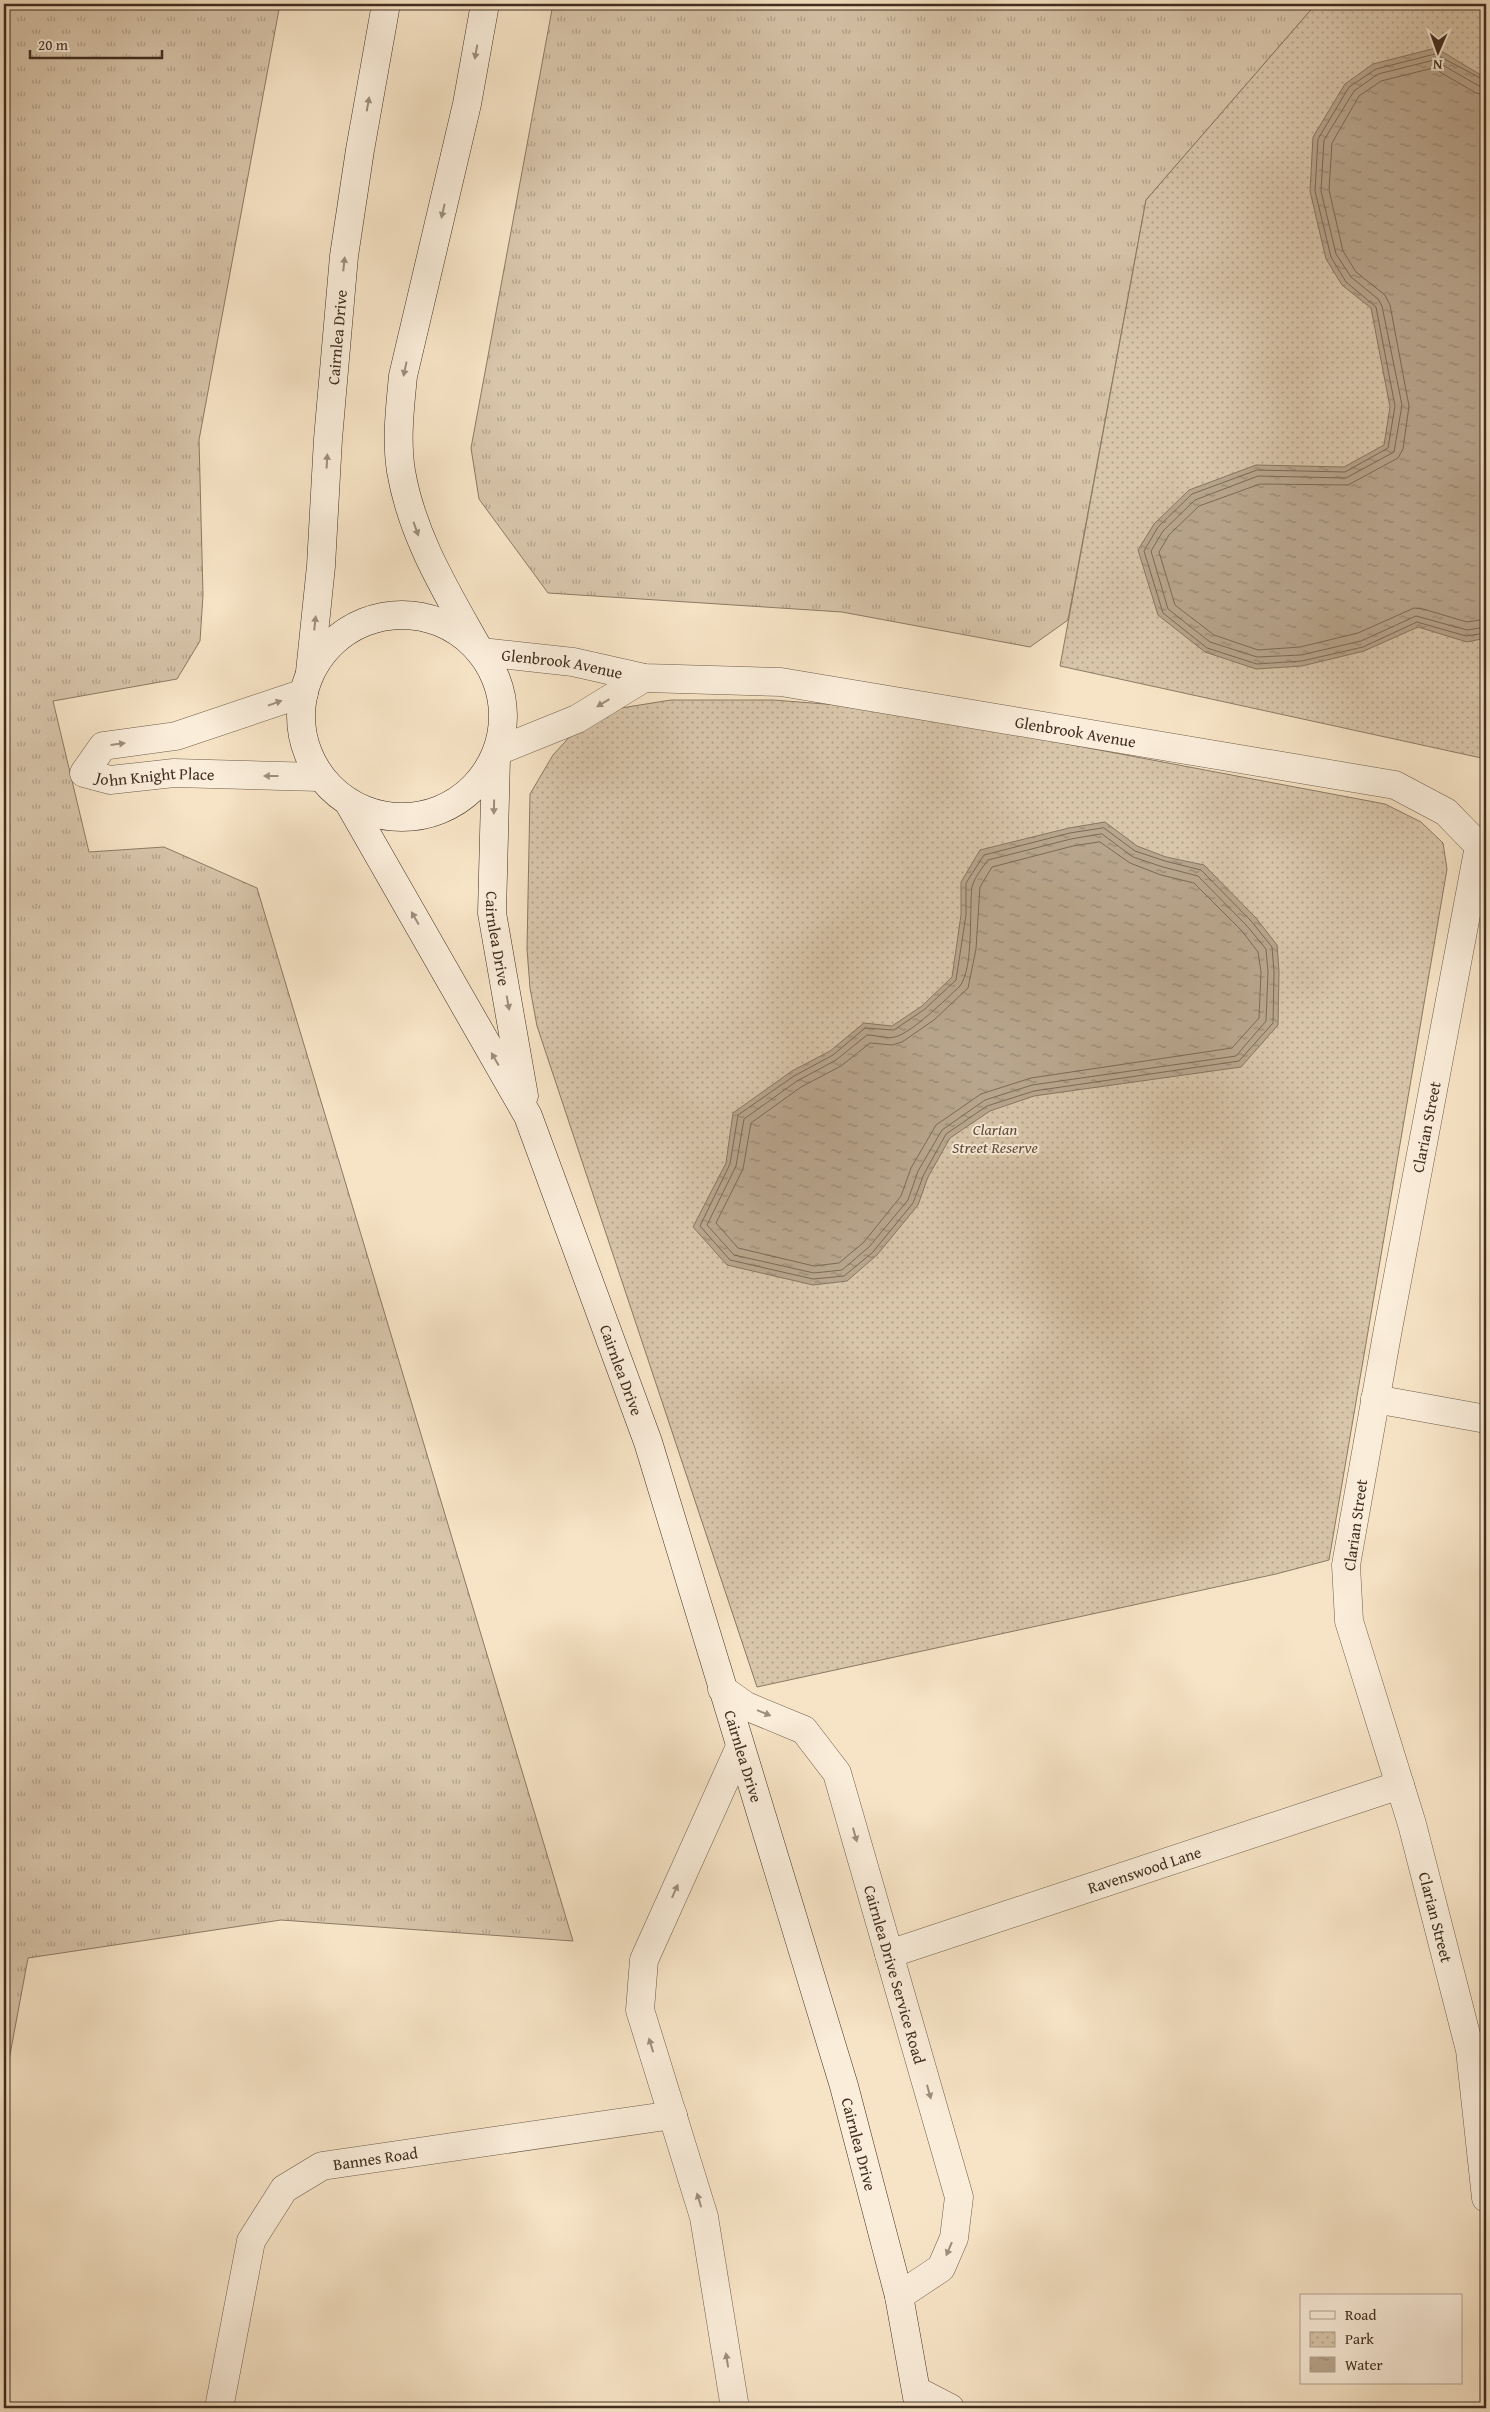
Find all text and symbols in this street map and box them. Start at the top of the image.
scale bar [30,28,162,60]
north arrow [1412,28,1462,78]
text: 20 m [38,34,69,55]
one-way arrow [472,44,480,60]
text: N [1432,55,1443,75]
one-way arrow [364,95,372,111]
one-way arrow [439,203,447,218]
one-way arrow [340,256,348,272]
street label: Cairnlea Drive [321,289,353,386]
one-way arrow [401,361,409,376]
one-way arrow [323,453,331,469]
one-way arrow [413,521,420,536]
one-way arrow [311,615,319,631]
street label: Glenbrook Avenue [500,642,625,685]
one-way arrow [268,699,283,707]
one-way arrow [596,699,609,708]
street label: Glenbrook Avenue [1013,709,1138,753]
one-way arrow [111,740,127,748]
street label: John Knight Place [91,761,215,792]
one-way arrow [262,772,278,780]
one-way arrow [490,799,498,815]
street label: Cairnlea Drive [480,891,517,988]
one-way arrow [410,911,419,924]
one-way arrow [504,995,512,1011]
one-way arrow [491,1051,499,1066]
street label: Clarian Street [1405,1079,1447,1175]
park label: Clarian Street Reserve [952,1117,1038,1159]
street label: Cairnlea Drive [594,1321,649,1419]
street label: Clarian Street [1337,1477,1373,1572]
street label: Cairnlea Drive [718,1707,769,1805]
one-way arrow [757,1710,771,1718]
one-way arrow [852,1827,860,1842]
street label: Ravenswood Lane [1084,1840,1204,1900]
street label: Clarian Street [1413,1869,1459,1965]
street label: Cairnlea Drive Service Road [858,1882,932,2067]
one-way arrow [672,1884,680,1898]
one-way arrow [646,2037,654,2052]
one-way arrow [925,2084,933,2100]
street label: Cairnlea Drive [836,2095,883,2193]
street label: Bannes Road [331,2140,420,2176]
one-way arrow [694,2193,702,2208]
one-way arrow [945,2242,953,2256]
legend [1300,2294,1462,2384]
text: Road [1345,2304,1376,2325]
text: Park [1345,2328,1374,2349]
one-way arrow [723,2352,731,2368]
text: Water [1345,2354,1383,2375]

